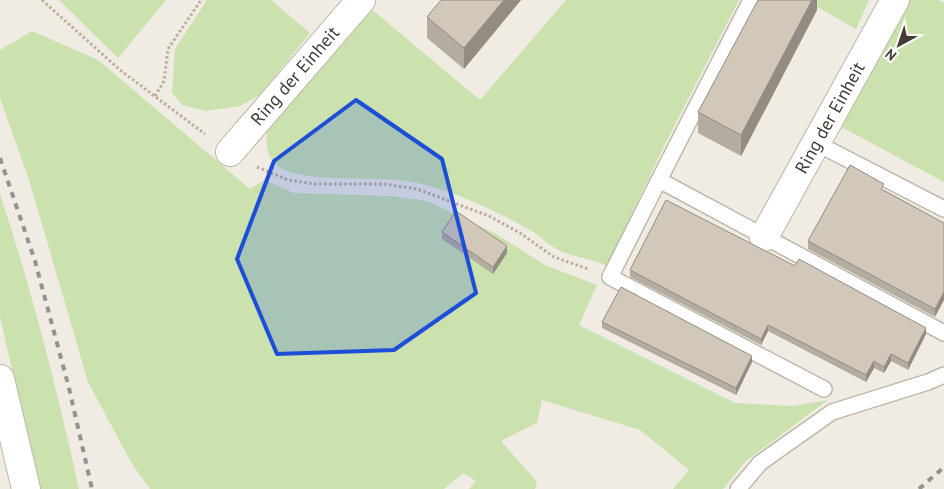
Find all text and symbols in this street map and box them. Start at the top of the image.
north arrow [874,20,924,70]
street label: Ring der Einheit [245,21,344,130]
text: N [881,45,900,65]
street label: Ring der Einheit [789,58,870,177]

